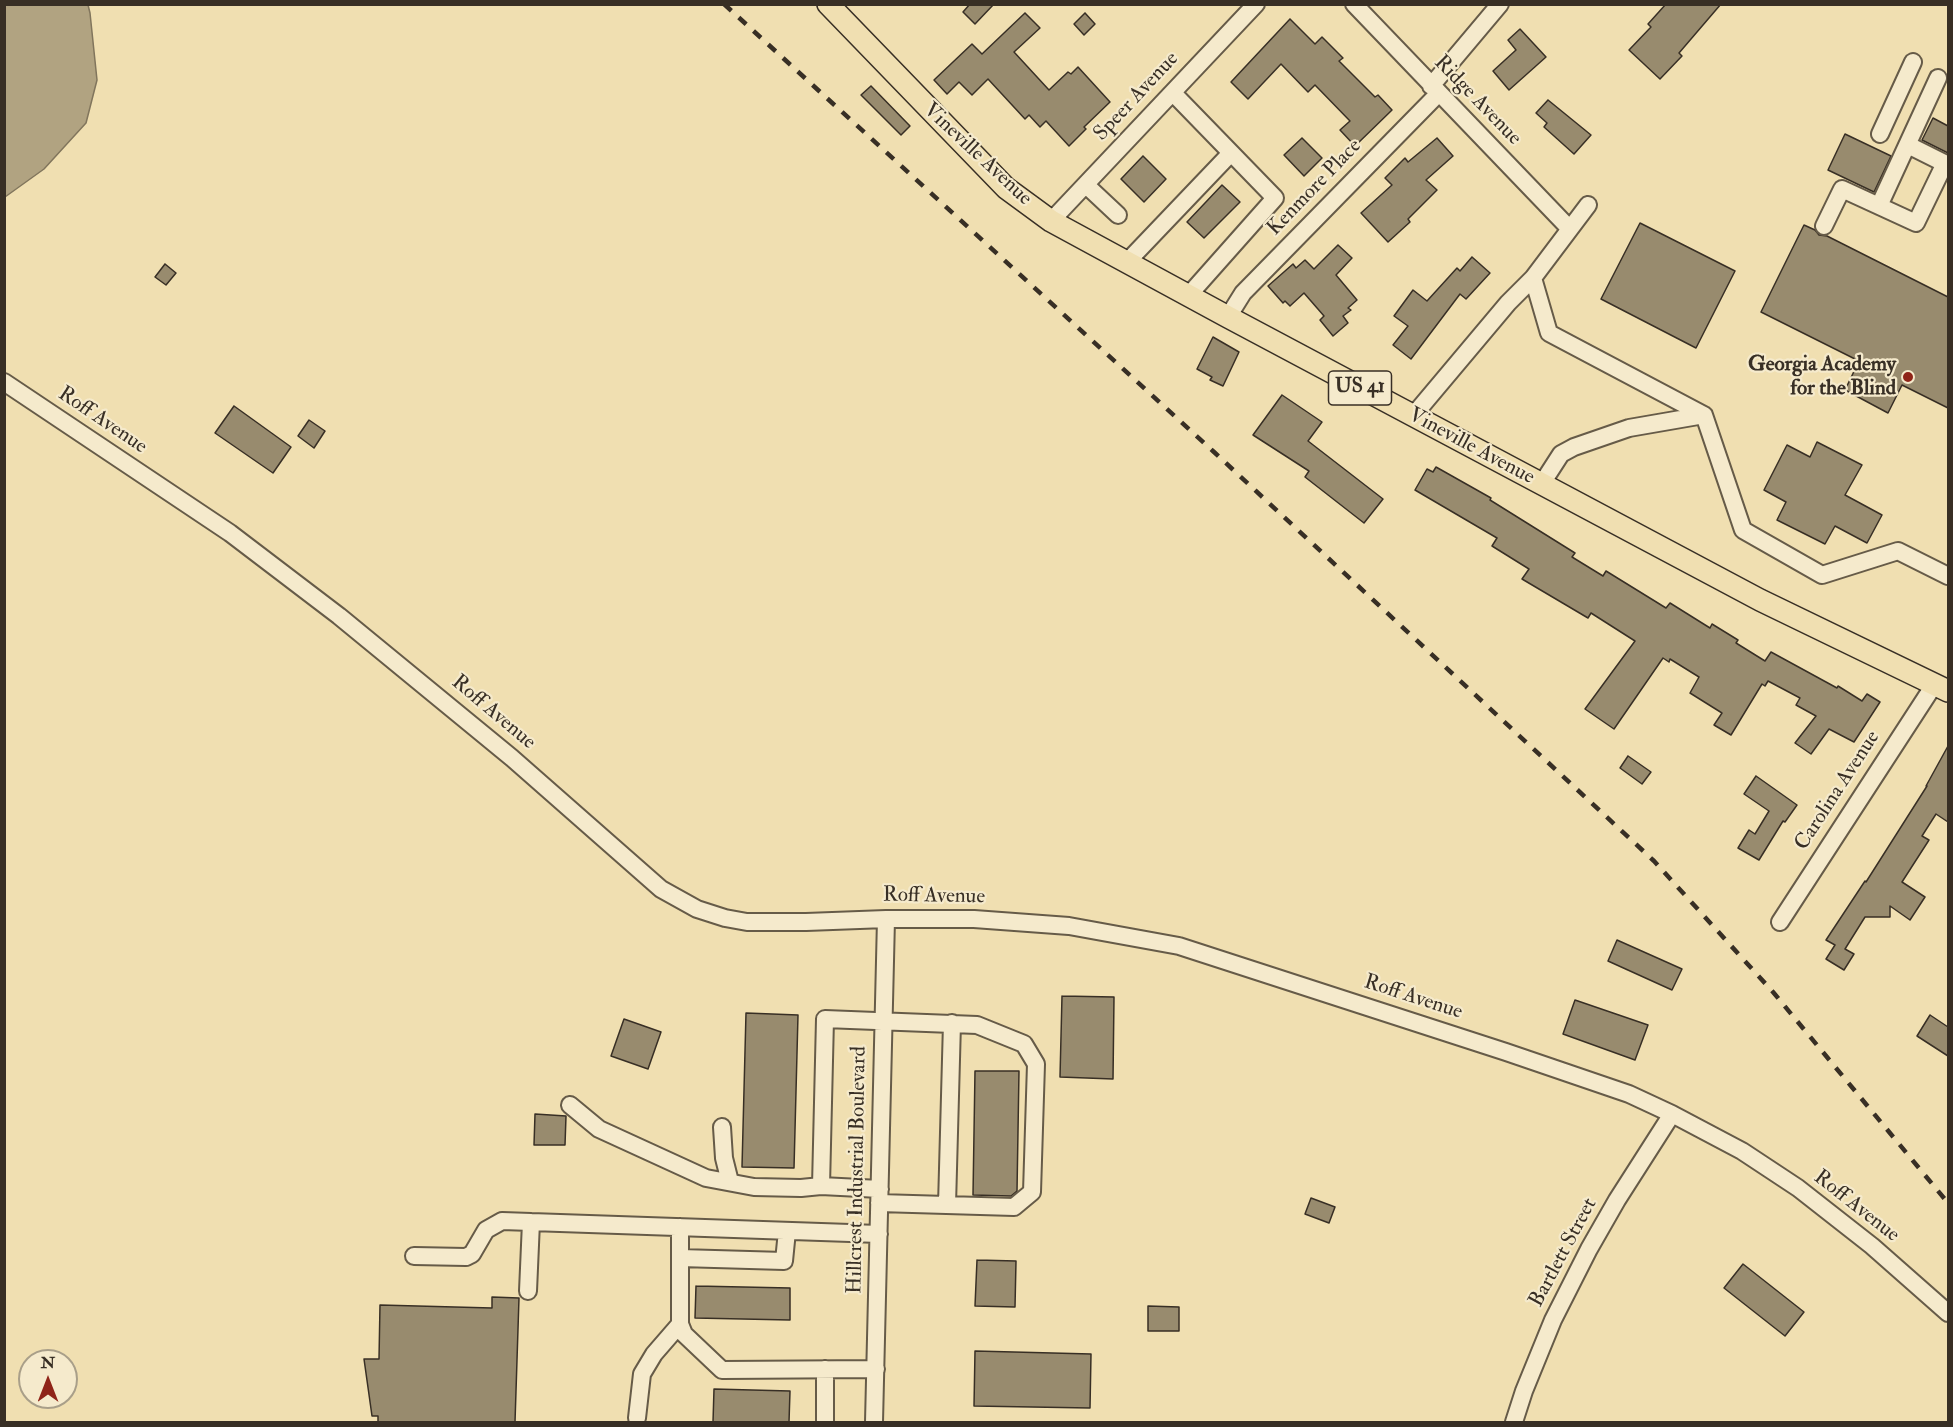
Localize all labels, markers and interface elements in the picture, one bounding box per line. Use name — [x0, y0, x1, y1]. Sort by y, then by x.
street label: Speer Avenue — [1089, 47, 1185, 147]
street label: Ridge Avenue — [1428, 51, 1526, 151]
street label: Vineville Avenue — [917, 98, 1037, 212]
street label: Kenmore Place — [1263, 134, 1367, 242]
place label: Georgia Academy for the Blind — [1748, 352, 1896, 402]
marker: Georgia Academy for the Blind — [1901, 370, 1915, 384]
road number: US 41 — [1328, 371, 1392, 405]
street label: Roff Avenue — [53, 382, 151, 460]
street label: Vineville Avenue — [1404, 403, 1538, 491]
street label: Roff Avenue — [446, 671, 540, 755]
street label: Carolina Avenue — [1790, 727, 1886, 855]
street label: Roff Avenue — [883, 884, 985, 910]
street label: Roff Avenue — [1361, 970, 1465, 1026]
street label: Hillcrest Industrial Boulevard — [843, 1046, 873, 1294]
street label: Roff Avenue — [1808, 1166, 1904, 1248]
street label: Bartlett Street — [1525, 1194, 1603, 1312]
north arrow — [18, 1349, 78, 1409]
text: N — [41, 1353, 55, 1373]

